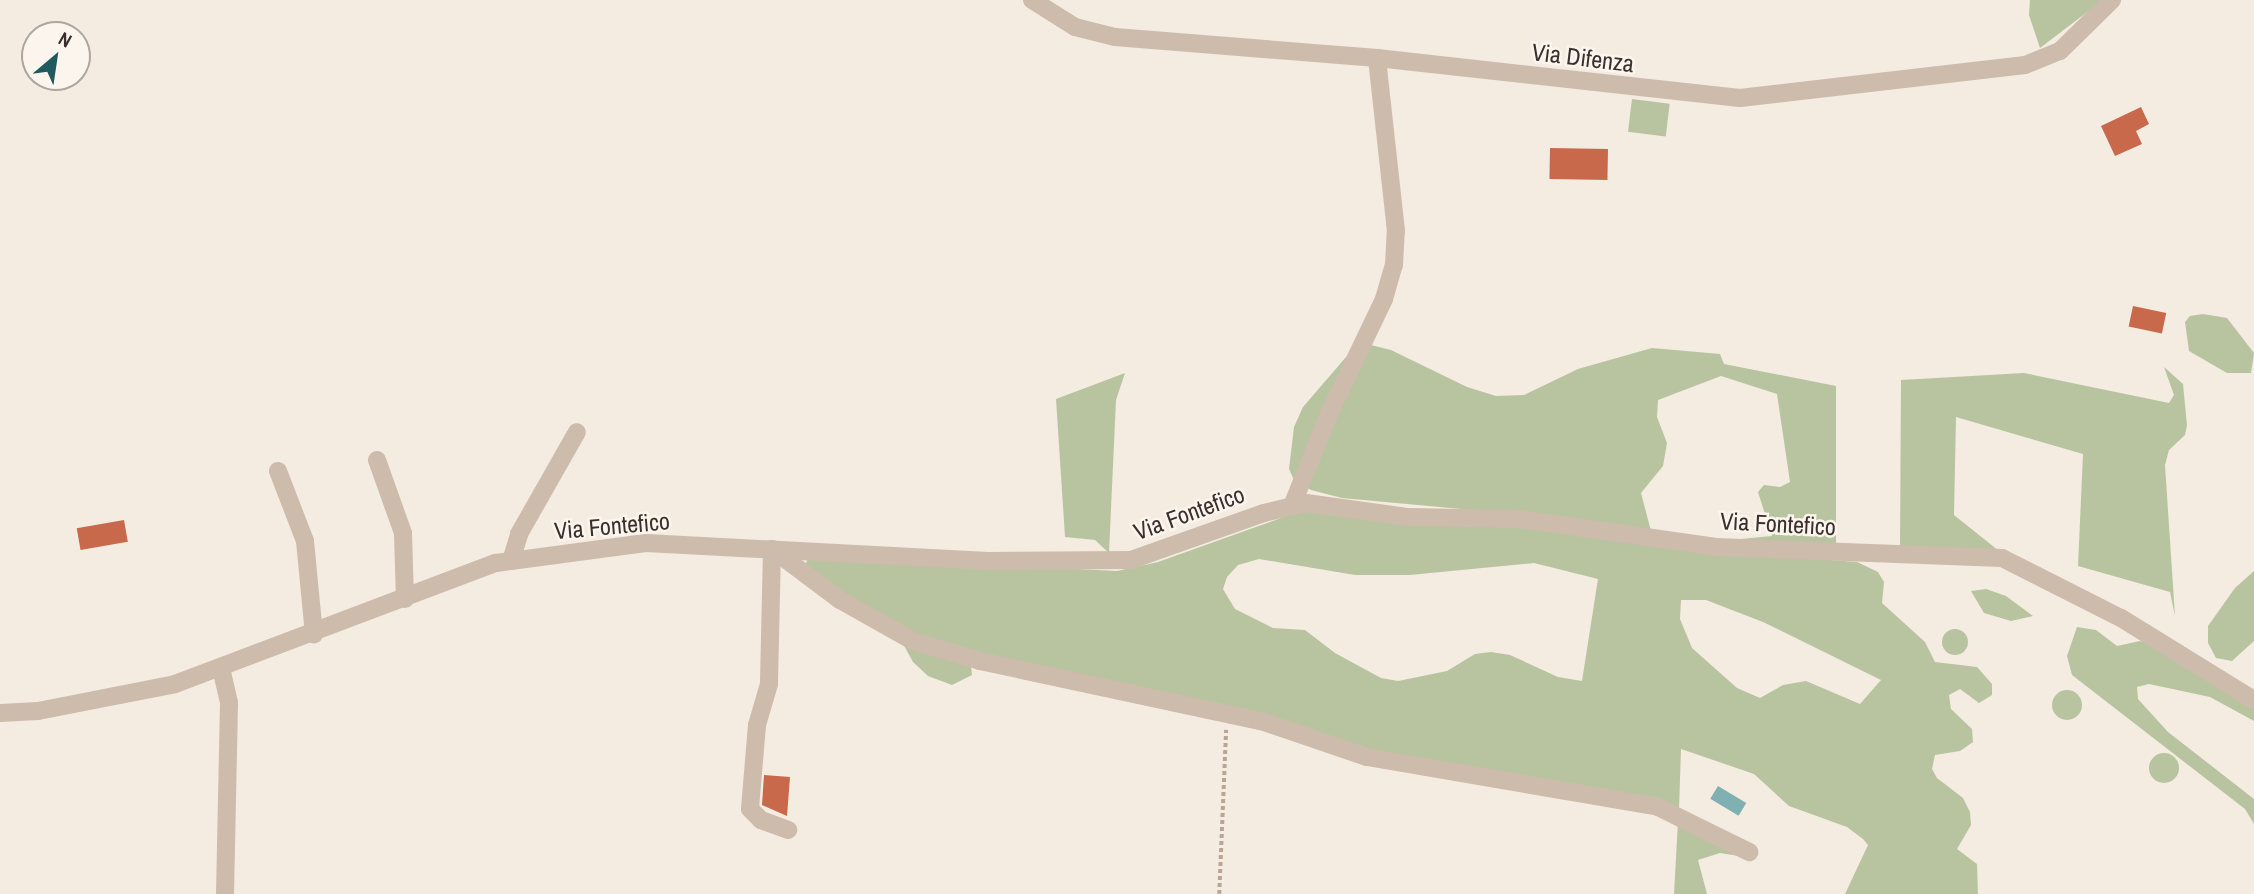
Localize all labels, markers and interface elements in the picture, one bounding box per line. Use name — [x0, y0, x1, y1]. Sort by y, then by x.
north arrow — [21, 21, 91, 91]
text: N — [54, 25, 76, 53]
street label: Via Difenza — [1530, 37, 1636, 79]
street label: Via Fontefico — [1130, 480, 1248, 546]
street label: Via Fontefico — [553, 507, 671, 545]
street label: Via Fontefico — [1719, 507, 1837, 541]

